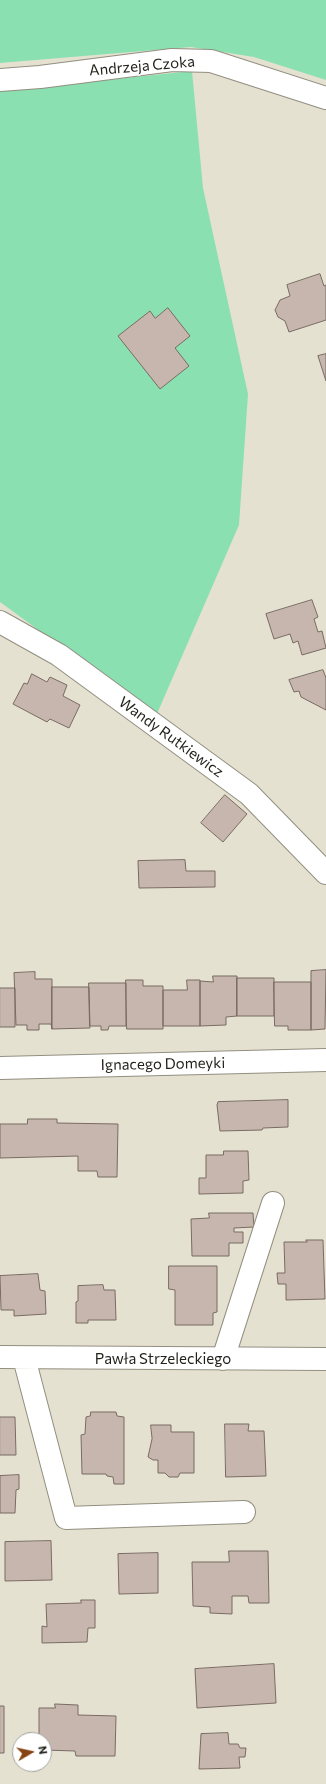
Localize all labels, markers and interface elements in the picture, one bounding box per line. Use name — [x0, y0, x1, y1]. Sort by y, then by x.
street label: Andrzeja Czoka — [88, 52, 196, 80]
street label: Wandy Rutkiewicz — [115, 693, 227, 781]
street label: Ignacego Domeyki — [101, 1054, 225, 1074]
street label: Pawła Strzeleckiego — [95, 1350, 231, 1368]
north arrow — [12, 1732, 52, 1772]
text: N — [36, 1745, 50, 1755]

